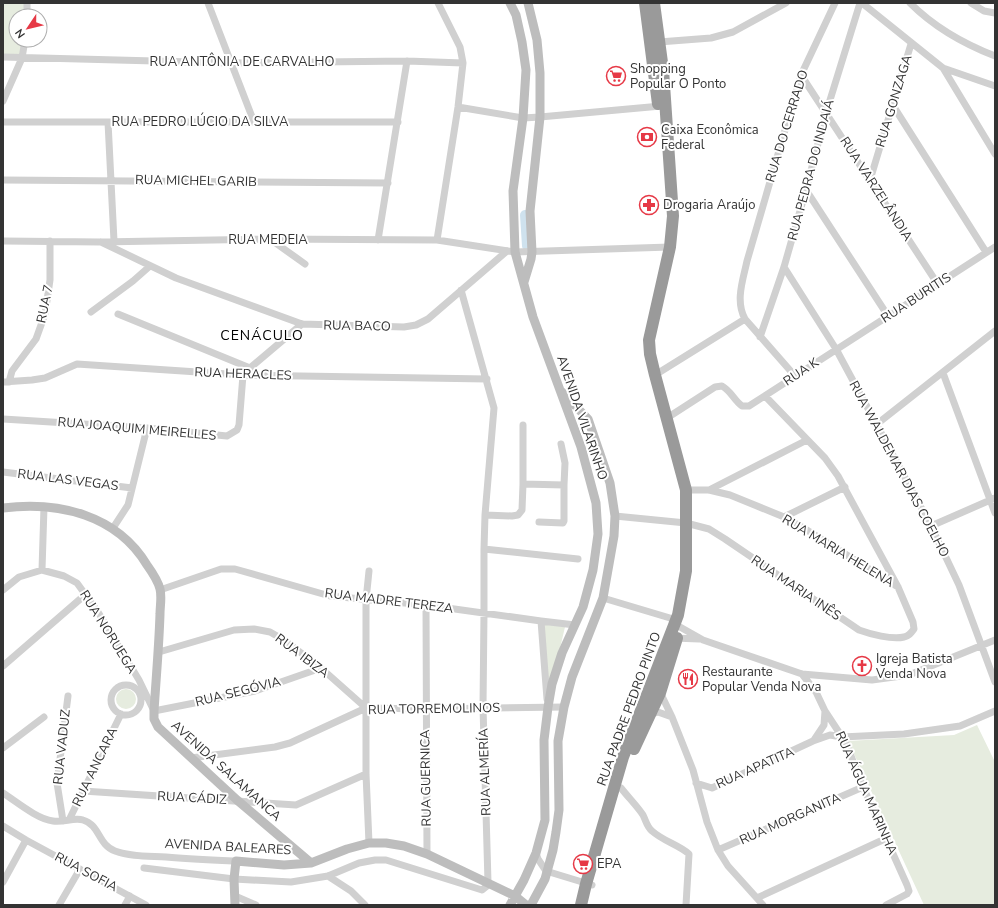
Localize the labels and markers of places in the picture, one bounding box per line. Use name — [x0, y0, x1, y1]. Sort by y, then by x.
place label: Shopping Popular O Ponto — [630, 60, 726, 93]
supermarket icon: Shopping Popular O Ponto — [605, 65, 627, 87]
place label: Caixa Econômica Federal — [661, 121, 759, 154]
bank icon: Caixa Econômica Federal — [636, 126, 658, 148]
pharmacy icon: Drogaria Araújo — [638, 194, 660, 216]
place label: Drogaria Araújo — [663, 196, 755, 214]
place label: Igreja Batista Venda Nova — [875, 650, 953, 683]
church icon: Igreja Batista Venda Nova — [851, 655, 873, 677]
place label: Restaurante Popular Venda Nova — [702, 663, 821, 696]
restaurant icon: Restaurante Popular Venda Nova — [677, 668, 699, 690]
supermarket icon: EPA — [572, 853, 594, 875]
place label: EPA — [597, 855, 622, 873]

